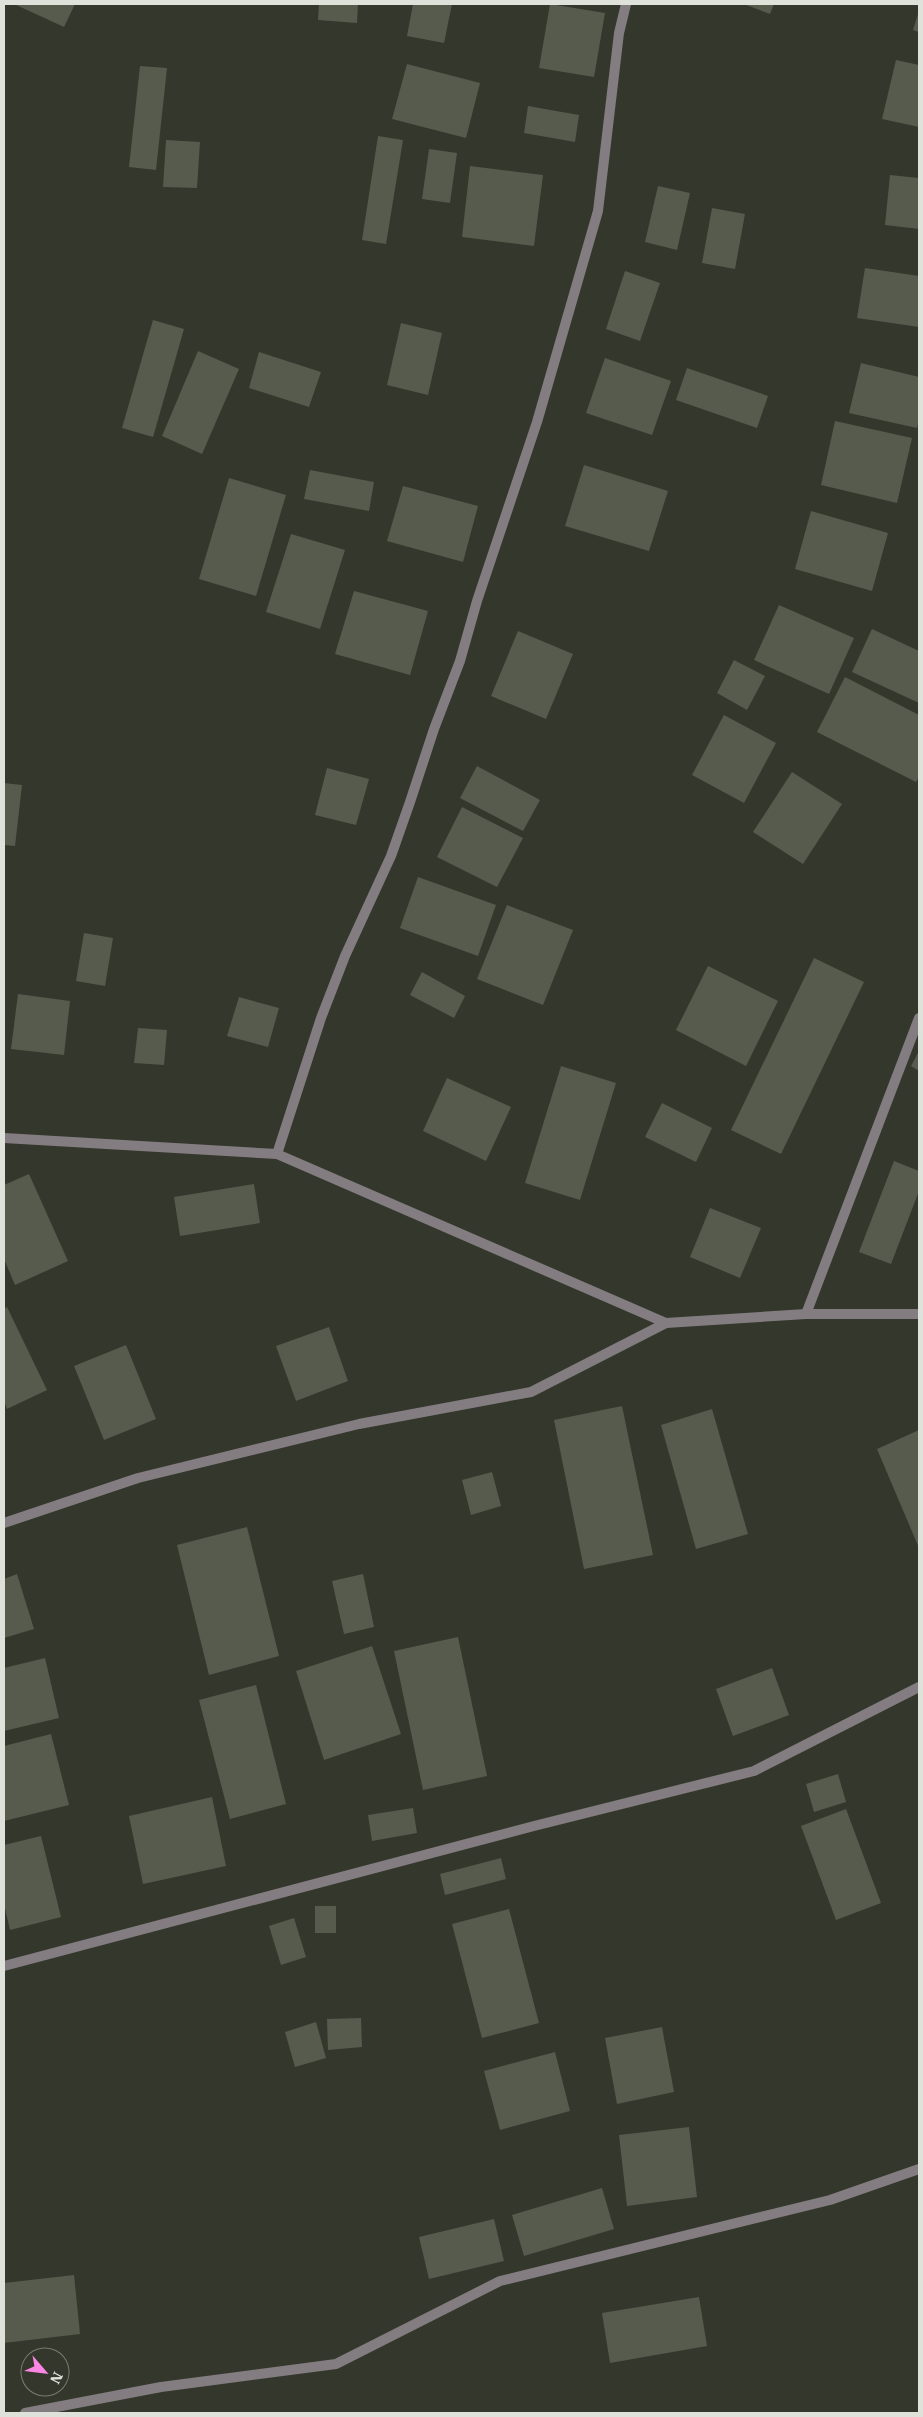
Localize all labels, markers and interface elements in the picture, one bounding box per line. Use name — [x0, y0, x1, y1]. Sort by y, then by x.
north arrow — [20, 2347, 70, 2397]
text: N — [46, 2369, 67, 2387]

